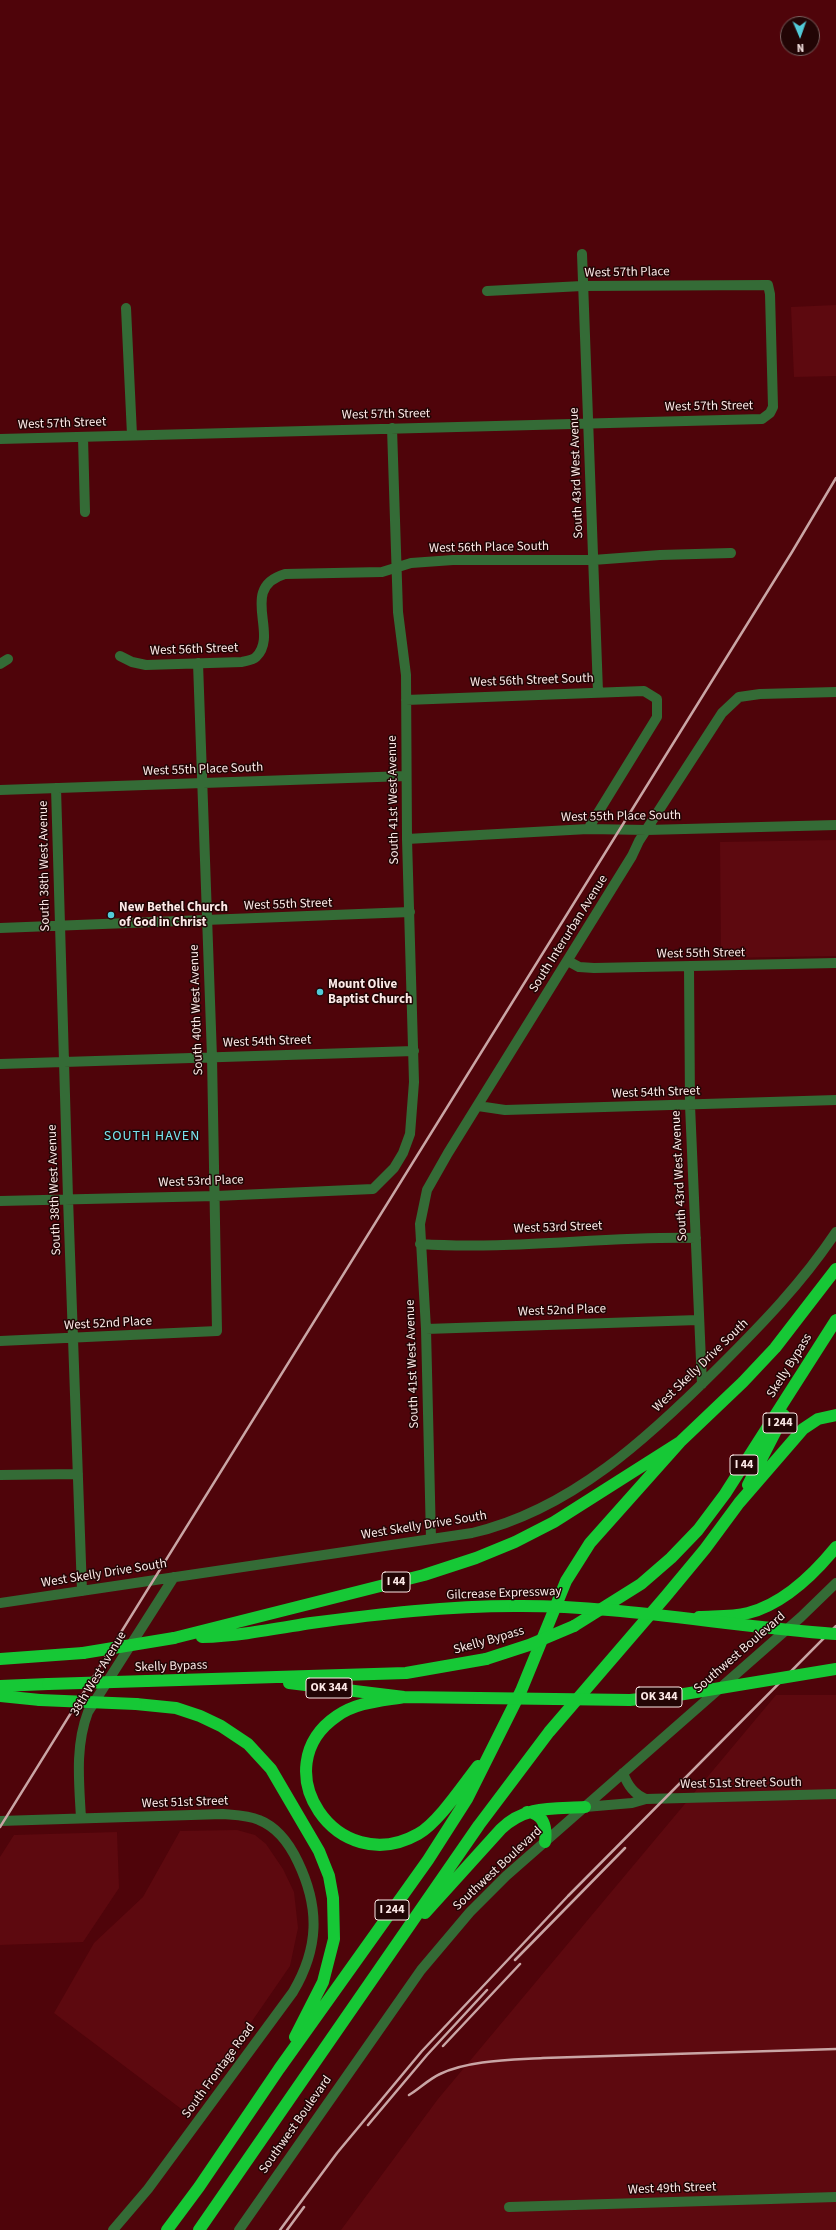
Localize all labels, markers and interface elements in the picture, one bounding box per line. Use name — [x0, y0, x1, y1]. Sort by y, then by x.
north arrow — [780, 16, 820, 56]
text: N — [796, 40, 804, 55]
street label: West 57th Place — [584, 264, 670, 282]
street label: West 57th Street — [665, 398, 753, 416]
street label: West 57th Street — [342, 406, 430, 424]
street label: South 43rd West Avenue — [567, 407, 587, 539]
street label: West 57th Street — [18, 415, 106, 433]
street label: West 56th Place South — [429, 539, 549, 557]
street label: West 56th Street — [150, 641, 238, 659]
street label: West 56th Street South — [470, 671, 594, 691]
street label: South 41st West Avenue — [385, 735, 403, 865]
street label: West 55th Place South — [143, 760, 263, 780]
street label: South 38th West Avenue — [36, 800, 54, 932]
street label: West 55th Place South — [561, 808, 681, 826]
street label: South Interurban Avenue — [526, 872, 612, 996]
street label: West 55th Street — [244, 896, 332, 914]
place label: New Bethel Church of God in Christ — [119, 900, 228, 931]
marker: New Bethel Church of God in Christ — [106, 910, 116, 920]
street label: South 40th West Avenue — [187, 944, 207, 1076]
street label: West 55th Street — [657, 945, 745, 963]
place label: Mount Olive Baptist Church — [328, 977, 412, 1008]
marker: Mount Olive Baptist Church — [315, 987, 325, 997]
street label: West 54th Street — [223, 1033, 311, 1051]
street label: West 54th Street — [612, 1084, 700, 1102]
street label: South 43rd West Avenue — [669, 1110, 691, 1242]
street label: South 38th West Avenue — [45, 1124, 65, 1256]
district label: SOUTH HAVEN — [104, 1129, 200, 1145]
street label: West 53rd Place — [158, 1173, 244, 1191]
street label: West 53rd Street — [513, 1219, 603, 1237]
street label: South 41st West Avenue — [403, 1299, 423, 1429]
street label: West 52nd Place — [518, 1302, 606, 1320]
street label: West 52nd Place — [64, 1314, 152, 1334]
street label: West Skelly Drive South — [650, 1316, 752, 1416]
street label: Skelly Bypass — [764, 1331, 816, 1401]
road number: I 244 — [763, 1413, 797, 1433]
road number: I 44 — [730, 1455, 758, 1475]
street label: West Skelly Drive South — [360, 1508, 488, 1544]
street label: West Skelly Drive South — [40, 1556, 168, 1592]
road number: I 44 — [382, 1572, 410, 1592]
street label: Gilcrease Expressway — [446, 1584, 562, 1604]
street label: Southwest Boulevard — [691, 1609, 789, 1697]
street label: Skelly Bypass — [452, 1623, 526, 1659]
street label: 38th West Avenue — [68, 1629, 130, 1719]
street label: Skelly Bypass — [134, 1658, 208, 1676]
road number: OK 344 — [306, 1678, 352, 1698]
road number: OK 344 — [636, 1687, 682, 1707]
street label: West 51st Street South — [680, 1775, 802, 1793]
street label: West 51st Street — [141, 1794, 229, 1812]
street label: Southwest Boulevard — [450, 1824, 546, 1914]
road number: I 244 — [375, 1900, 409, 1920]
street label: South Frontage Road — [179, 2020, 259, 2122]
street label: Southwest Boulevard — [256, 2073, 336, 2177]
street label: West 49th Street — [628, 2180, 716, 2198]

